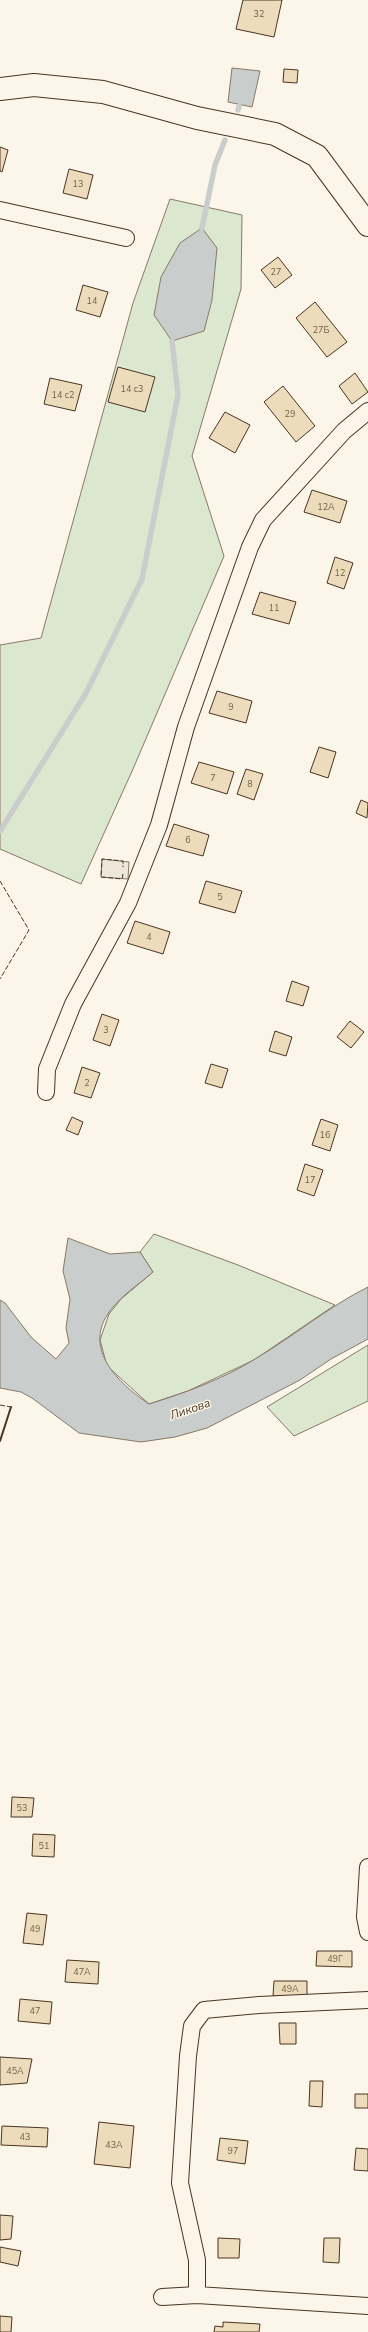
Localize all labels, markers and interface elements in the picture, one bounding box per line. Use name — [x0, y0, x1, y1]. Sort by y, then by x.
house number: 32 — [254, 8, 264, 20]
house number: 13 — [73, 178, 83, 190]
house number: 27 — [271, 266, 281, 278]
house number: 14 — [87, 295, 98, 307]
house number: 27Б — [313, 324, 329, 336]
house number: 14 с3 — [121, 383, 143, 395]
house number: 14 с2 — [52, 389, 74, 401]
house number: 29 — [285, 408, 295, 420]
house number: 12А — [317, 501, 335, 513]
house number: 12 — [335, 567, 345, 579]
house number: 11 — [269, 602, 279, 614]
house number: 9 — [228, 701, 234, 713]
house number: 7 — [210, 772, 216, 784]
house number: 8 — [247, 778, 253, 790]
house number: 6 — [185, 834, 191, 846]
house number: 5 — [217, 891, 223, 903]
house number: 4 — [146, 931, 152, 943]
house number: 3 — [103, 1024, 109, 1036]
house number: 2 — [84, 1077, 90, 1089]
house number: 16 — [320, 1129, 330, 1141]
house number: 17 — [305, 1174, 315, 1186]
water label: Ликова — [167, 1395, 212, 1424]
house number: 53 — [17, 1802, 27, 1814]
house number: 51 — [39, 1840, 49, 1852]
house number: 49 — [30, 1923, 40, 1935]
house number: 49Г — [327, 1953, 343, 1965]
house number: 47А — [73, 1966, 91, 1978]
house number: 49А — [281, 1983, 299, 1995]
house number: 47 — [30, 2005, 40, 2017]
house number: 45А — [6, 2065, 24, 2077]
house number: 43 — [20, 2131, 30, 2143]
house number: 43А — [105, 2139, 123, 2151]
house number: 97 — [228, 2145, 238, 2157]

